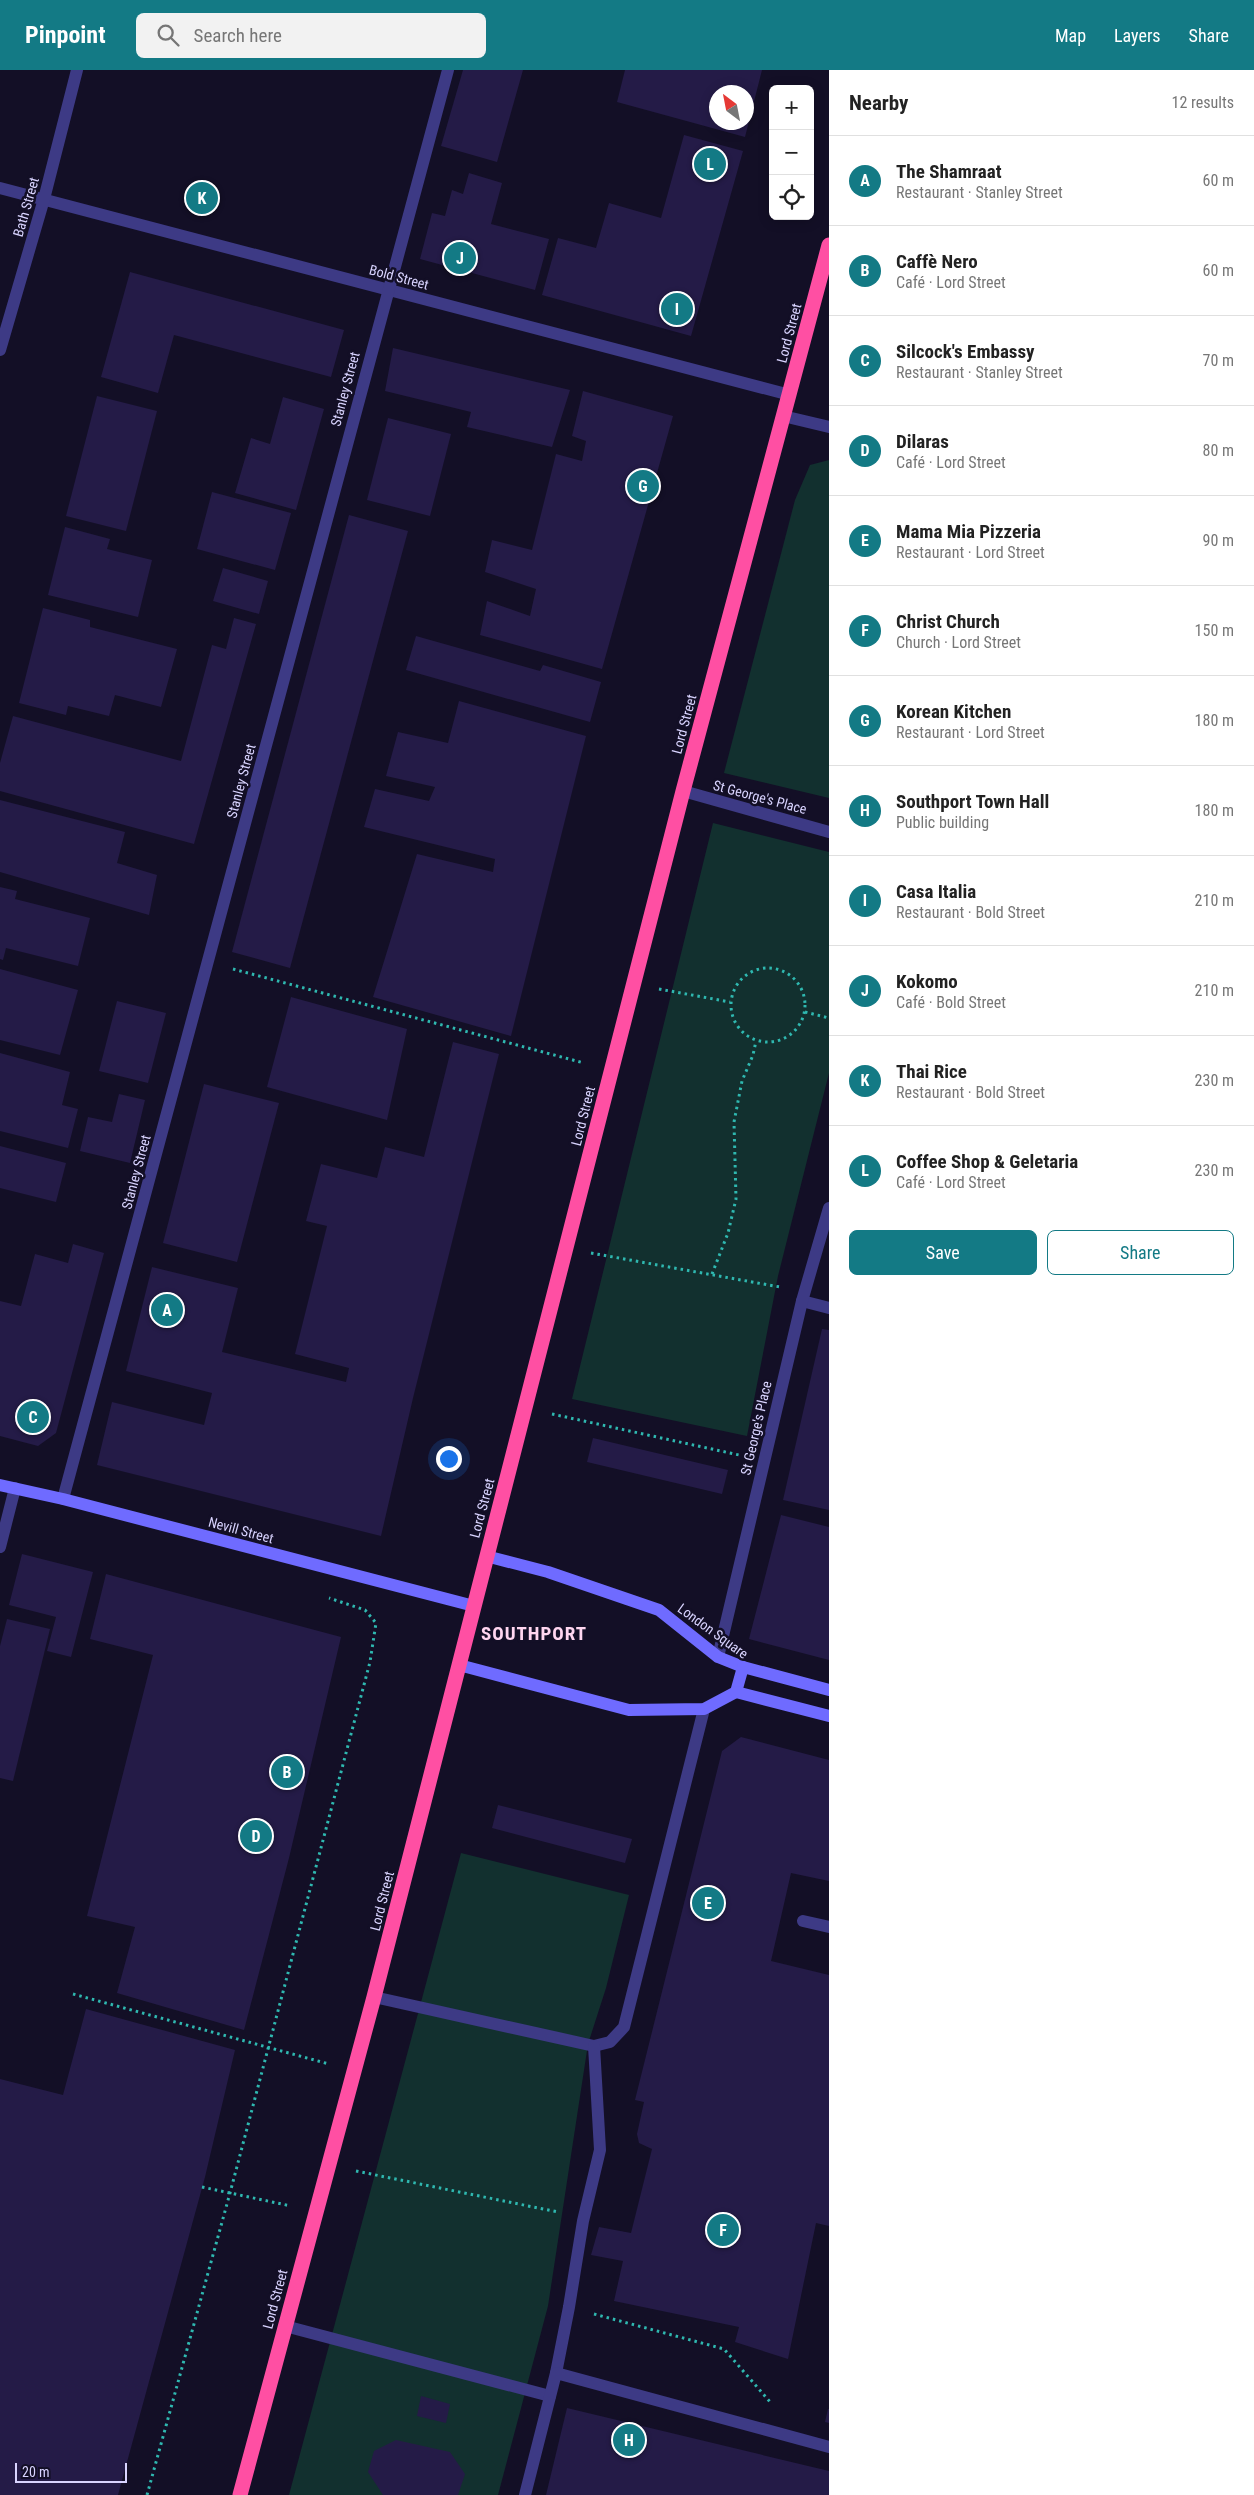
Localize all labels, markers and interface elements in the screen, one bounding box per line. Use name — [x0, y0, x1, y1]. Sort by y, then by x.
search box — [136, 13, 486, 58]
text: Pinpoint — [25, 21, 106, 49]
icon: search — [154, 21, 182, 49]
text: Search here — [194, 24, 282, 47]
text: Map — [1055, 25, 1086, 46]
text: Layers — [1114, 25, 1161, 46]
text: Share — [1189, 25, 1229, 46]
north arrow — [709, 85, 754, 130]
map controls — [769, 85, 814, 220]
button: + — [769, 85, 814, 130]
text: Nearby — [849, 91, 908, 115]
text: 12 results — [1172, 93, 1234, 112]
button: − — [769, 130, 814, 175]
pin: L — [694, 145, 726, 183]
text: The Shamraat — [896, 160, 1002, 183]
text: A — [860, 171, 870, 190]
text: 60 m — [1202, 171, 1234, 190]
street label: Bath Street — [10, 175, 42, 239]
button: locate — [769, 175, 814, 220]
pin: K — [186, 179, 218, 217]
text: Restaurant · Stanley Street — [896, 183, 1063, 202]
pin: J — [444, 239, 476, 277]
text: Caffè Nero — [896, 250, 978, 273]
street label: Bold Street — [368, 261, 430, 293]
text: B — [861, 261, 869, 280]
text: 60 m — [1202, 261, 1234, 280]
text: Café · Lord Street — [896, 273, 1006, 292]
pin: I — [661, 290, 693, 328]
street label: Lord Street — [773, 302, 805, 364]
text: Silcock's Embassy — [896, 340, 1035, 363]
street label: Stanley Street — [327, 350, 363, 428]
text: C — [860, 351, 870, 370]
text: 70 m — [1202, 351, 1234, 370]
text: Restaurant · Stanley Street — [896, 363, 1063, 382]
text: Dilaras — [896, 430, 949, 453]
text: D — [860, 441, 870, 460]
text: 80 m — [1202, 441, 1234, 460]
text: Café · Lord Street — [896, 453, 1006, 472]
pin: G — [627, 467, 659, 505]
text: Mama Mia Pizzeria — [896, 520, 1041, 543]
text: E — [861, 531, 869, 550]
text: 90 m — [1202, 531, 1234, 550]
text: Restaurant · Lord Street — [896, 543, 1045, 562]
text: Christ Church — [896, 610, 1000, 633]
text: F — [861, 621, 869, 640]
text: 150 m — [1195, 621, 1234, 640]
text: Church · Lord Street — [896, 633, 1021, 652]
street label: Lord Street — [668, 693, 700, 755]
text: Korean Kitchen — [896, 700, 1011, 723]
text: G — [860, 711, 870, 730]
text: 180 m — [1195, 711, 1234, 730]
text: Restaurant · Lord Street — [896, 723, 1045, 742]
street label: Stanley Street — [223, 742, 259, 820]
street label: St George's Place — [711, 777, 809, 817]
text: Southport Town Hall — [896, 790, 1049, 813]
text: H — [860, 801, 870, 820]
text: 180 m — [1195, 801, 1234, 820]
text: Public building — [896, 813, 989, 832]
text: Casa Italia — [896, 880, 976, 903]
text: I — [863, 891, 867, 910]
text: 210 m — [1195, 891, 1234, 910]
text: Restaurant · Bold Street — [896, 903, 1045, 922]
text: Kokomo — [896, 970, 958, 993]
text: J — [861, 981, 869, 1000]
text: 210 m — [1195, 981, 1234, 1000]
text: Café · Bold Street — [896, 993, 1006, 1012]
text: Thai Rice — [896, 1060, 967, 1083]
text: K — [861, 1071, 869, 1090]
text: 230 m — [1195, 1071, 1234, 1090]
text: Restaurant · Bold Street — [896, 1083, 1045, 1102]
street label: Lord Street — [568, 1085, 598, 1147]
street label: Stanley Street — [118, 1133, 154, 1211]
text: Coffee Shop & Geletaria — [896, 1150, 1078, 1173]
text: L — [861, 1161, 869, 1180]
text: 230 m — [1195, 1161, 1234, 1180]
text: Café · Lord Street — [896, 1173, 1006, 1192]
button: Save — [849, 1230, 1037, 1275]
button: Share — [1047, 1230, 1234, 1275]
pin: A — [151, 1291, 183, 1329]
street label: St George's Place — [737, 1379, 775, 1477]
pin: C — [17, 1398, 49, 1436]
your location — [436, 1446, 462, 1472]
street label: Lord Street — [466, 1477, 498, 1539]
street label: Nevill Street — [207, 1514, 275, 1546]
street label: London Square — [675, 1600, 752, 1662]
district label: SOUTHPORT — [481, 1622, 587, 1645]
pin: B — [271, 1753, 303, 1791]
pin: D — [240, 1817, 272, 1855]
street label: Lord Street — [367, 1870, 397, 1932]
pin: E — [692, 1884, 724, 1922]
pin: F — [707, 2211, 739, 2249]
street label: Lord Street — [259, 2268, 291, 2330]
pin: H — [613, 2421, 645, 2459]
scale bar — [15, 2460, 128, 2483]
text: 20 m — [22, 2464, 50, 2480]

